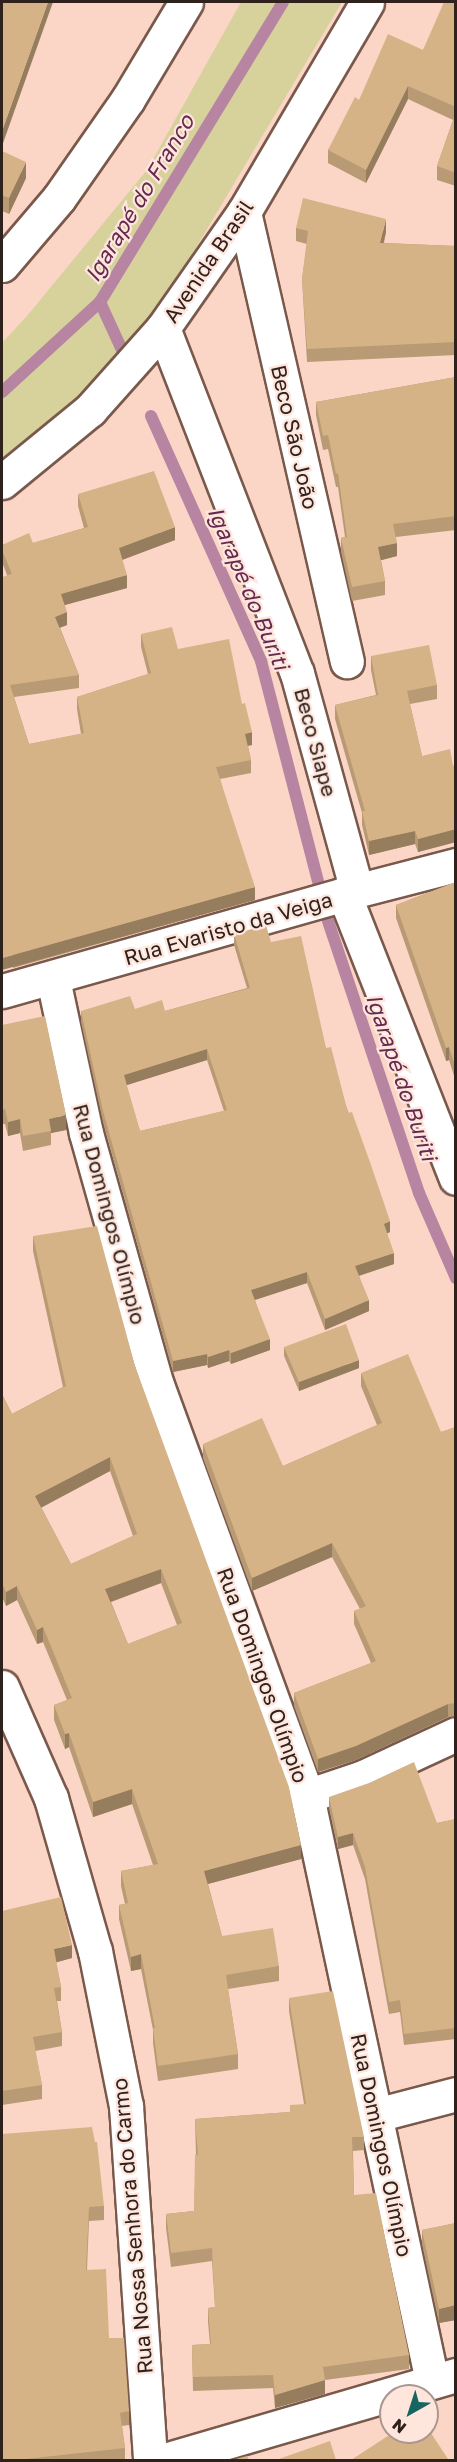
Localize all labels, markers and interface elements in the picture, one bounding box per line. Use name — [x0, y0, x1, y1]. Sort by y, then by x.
water label: Igarapé do Franco — [79, 110, 199, 286]
street label: Avenida Brasil — [158, 195, 258, 327]
street label: Beco São João — [266, 362, 324, 512]
water label: Igarapé do Buriti — [203, 502, 295, 674]
street label: Beco Siape — [289, 685, 343, 799]
street label: Rua Evaristo da Veiga — [121, 886, 335, 970]
water label: Igarapé do Buriti — [361, 990, 443, 1164]
street label: Rua Domingos Olímpio — [68, 1101, 152, 1327]
street label: Rua Domingos Olímpio — [212, 1564, 314, 1786]
street label: Rua Domingos Olímpio — [346, 2031, 418, 2259]
street label: Rua Nossa Senhora do Carmo — [107, 2077, 157, 2375]
north arrow — [379, 2384, 439, 2444]
text: N — [388, 2415, 410, 2438]

